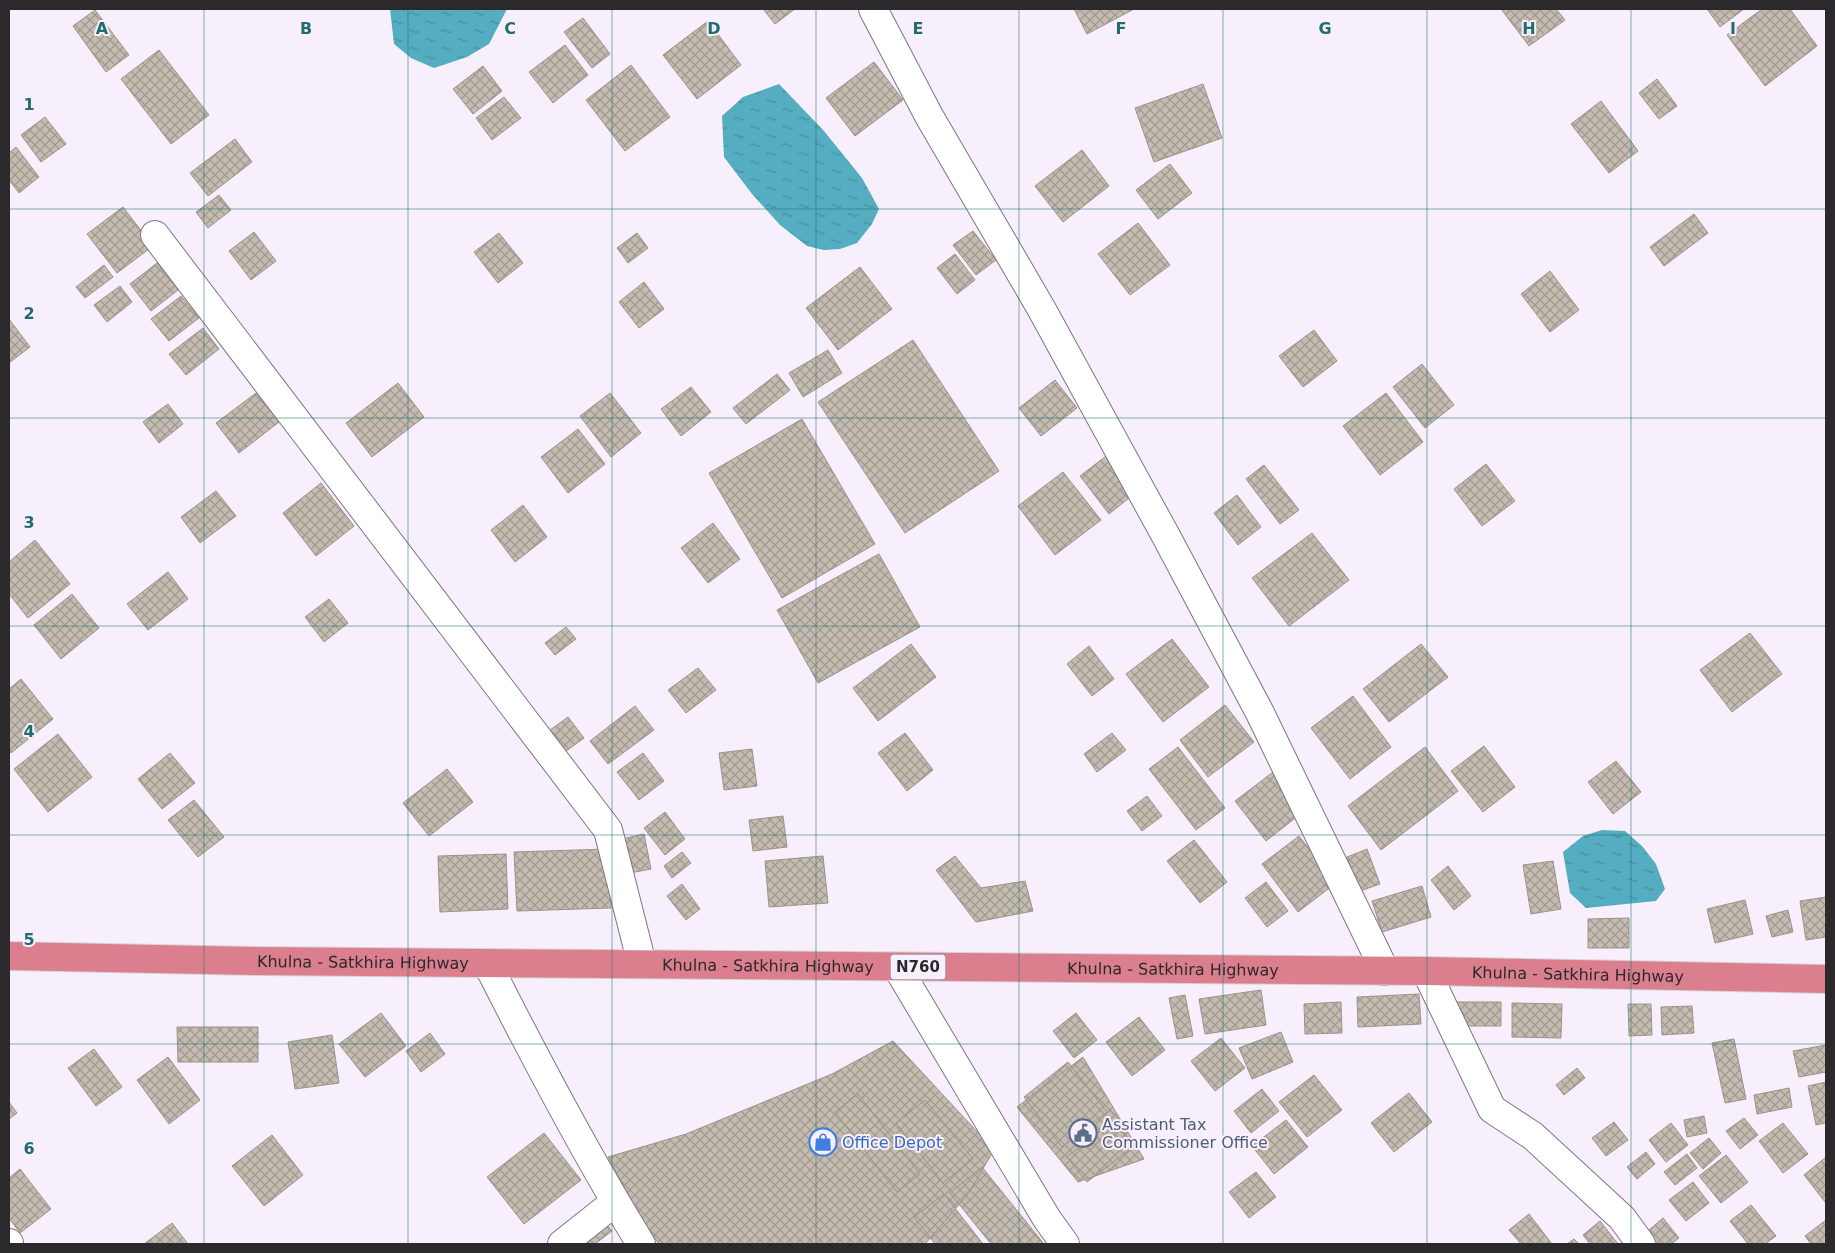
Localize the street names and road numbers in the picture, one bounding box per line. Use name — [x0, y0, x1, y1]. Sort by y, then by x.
street label: Khulna - Satkhira Highway — [257, 952, 469, 972]
road number: N760 — [890, 954, 946, 980]
street label: Khulna - Satkhira Highway — [662, 955, 874, 976]
street label: Khulna - Satkhira Highway — [1067, 958, 1279, 979]
street label: Khulna - Satkhira Highway — [1472, 962, 1684, 986]

